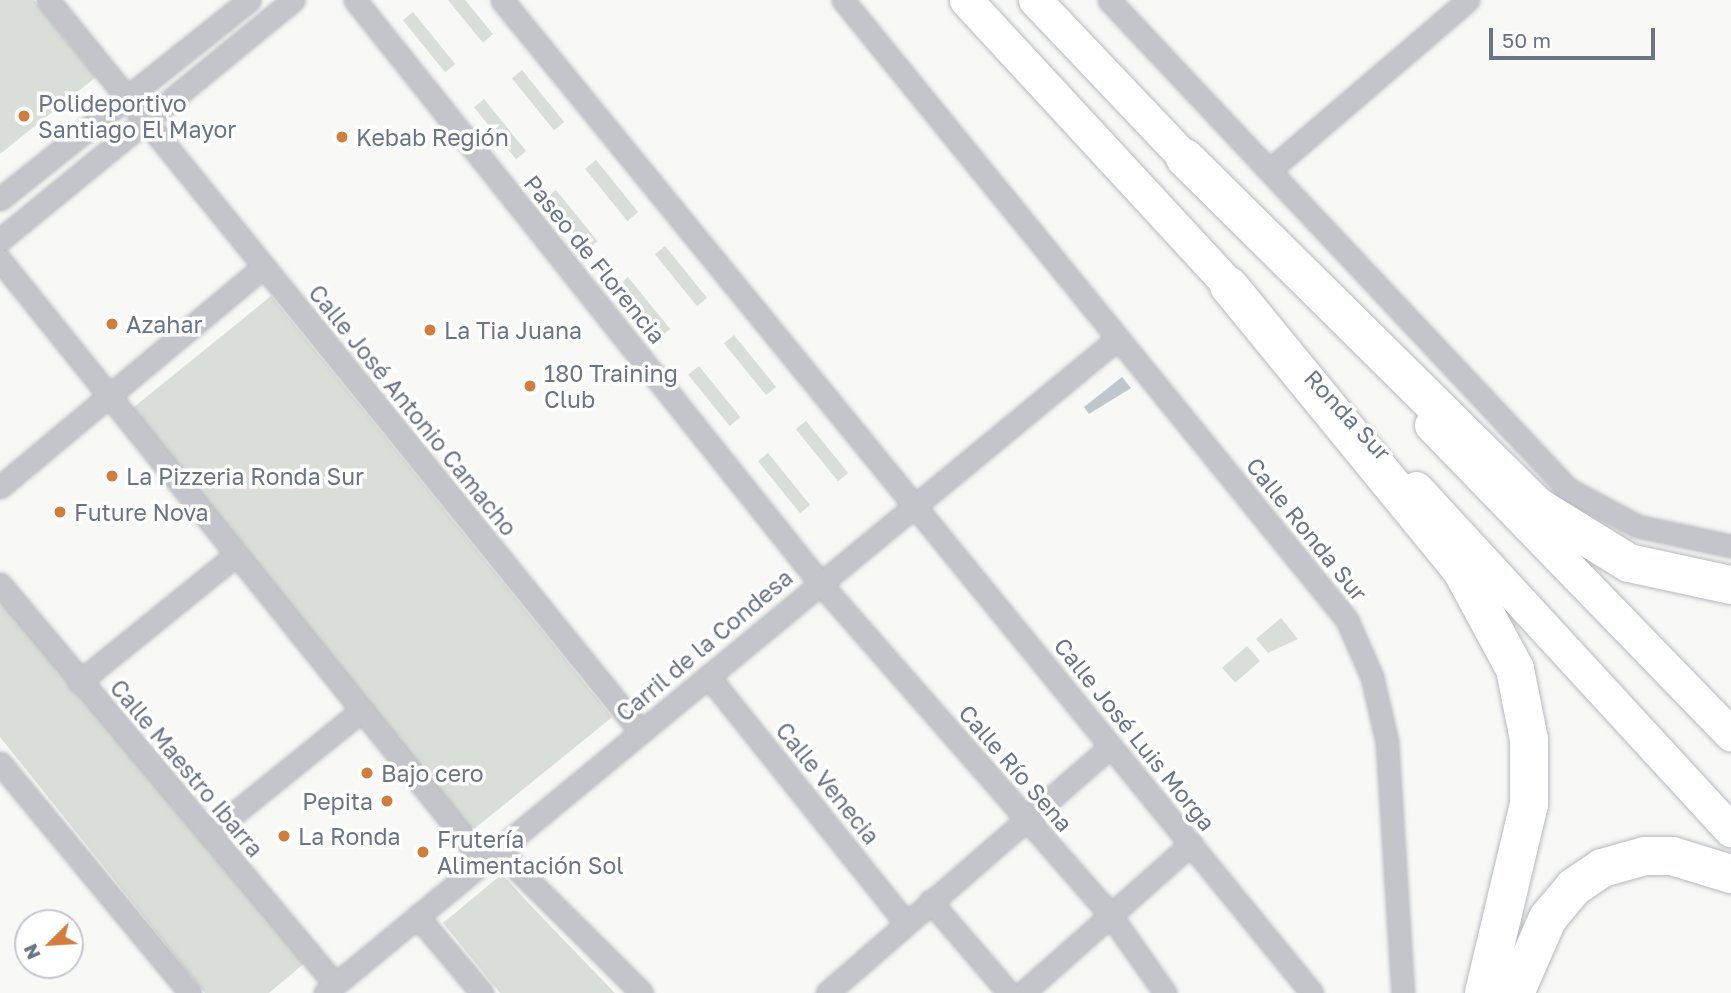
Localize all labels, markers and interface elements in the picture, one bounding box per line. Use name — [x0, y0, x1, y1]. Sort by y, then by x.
scale bar — [1493, 14, 1659, 58]
text: 50 m — [1502, 27, 1551, 53]
place label: Polideportivo Santiago El Mayor — [38, 89, 236, 143]
marker: Polideportivo Santiago El Mayor — [16, 108, 32, 124]
place label: Kebab Región — [356, 123, 509, 151]
marker: Kebab Región — [334, 129, 350, 145]
street label: Paseo de Florencia — [519, 169, 671, 349]
street label: Calle José Antonio Camacho — [303, 279, 523, 541]
place label: Azahar — [126, 310, 202, 338]
marker: Azahar — [104, 316, 120, 332]
place label: La Tia Juana — [444, 316, 582, 344]
marker: La Tia Juana — [422, 322, 438, 338]
place label: 180 Training Club — [544, 359, 678, 413]
street label: Ronda Sur — [1299, 364, 1397, 466]
marker: 180 Training Club — [522, 378, 538, 394]
street label: Calle Ronda Sur — [1241, 452, 1373, 606]
place label: La Pizzeria Ronda Sur — [126, 462, 364, 490]
marker: La Pizzeria Ronda Sur — [104, 468, 120, 484]
place label: Future Nova — [74, 498, 209, 526]
marker: Future Nova — [52, 504, 68, 520]
street label: Carril de la Condesa — [610, 563, 798, 727]
street label: Calle José Luis Morga — [1049, 632, 1221, 836]
street label: Calle Maestro Ibarra — [105, 674, 269, 862]
street label: Calle Río Sena — [954, 699, 1078, 837]
street label: Calle Venecia — [770, 717, 886, 849]
place label: Bajo cero — [381, 759, 484, 787]
marker: Bajo cero — [359, 765, 375, 781]
place label: Pepita — [302, 787, 373, 815]
marker: Pepita — [379, 793, 395, 809]
place label: La Ronda — [298, 822, 401, 850]
place label: Frutería Alimentación Sol — [437, 825, 624, 879]
marker: La Ronda — [276, 828, 292, 844]
marker: Frutería Alimentación Sol — [415, 844, 431, 860]
north arrow — [14, 909, 84, 979]
text: N — [18, 941, 45, 963]

